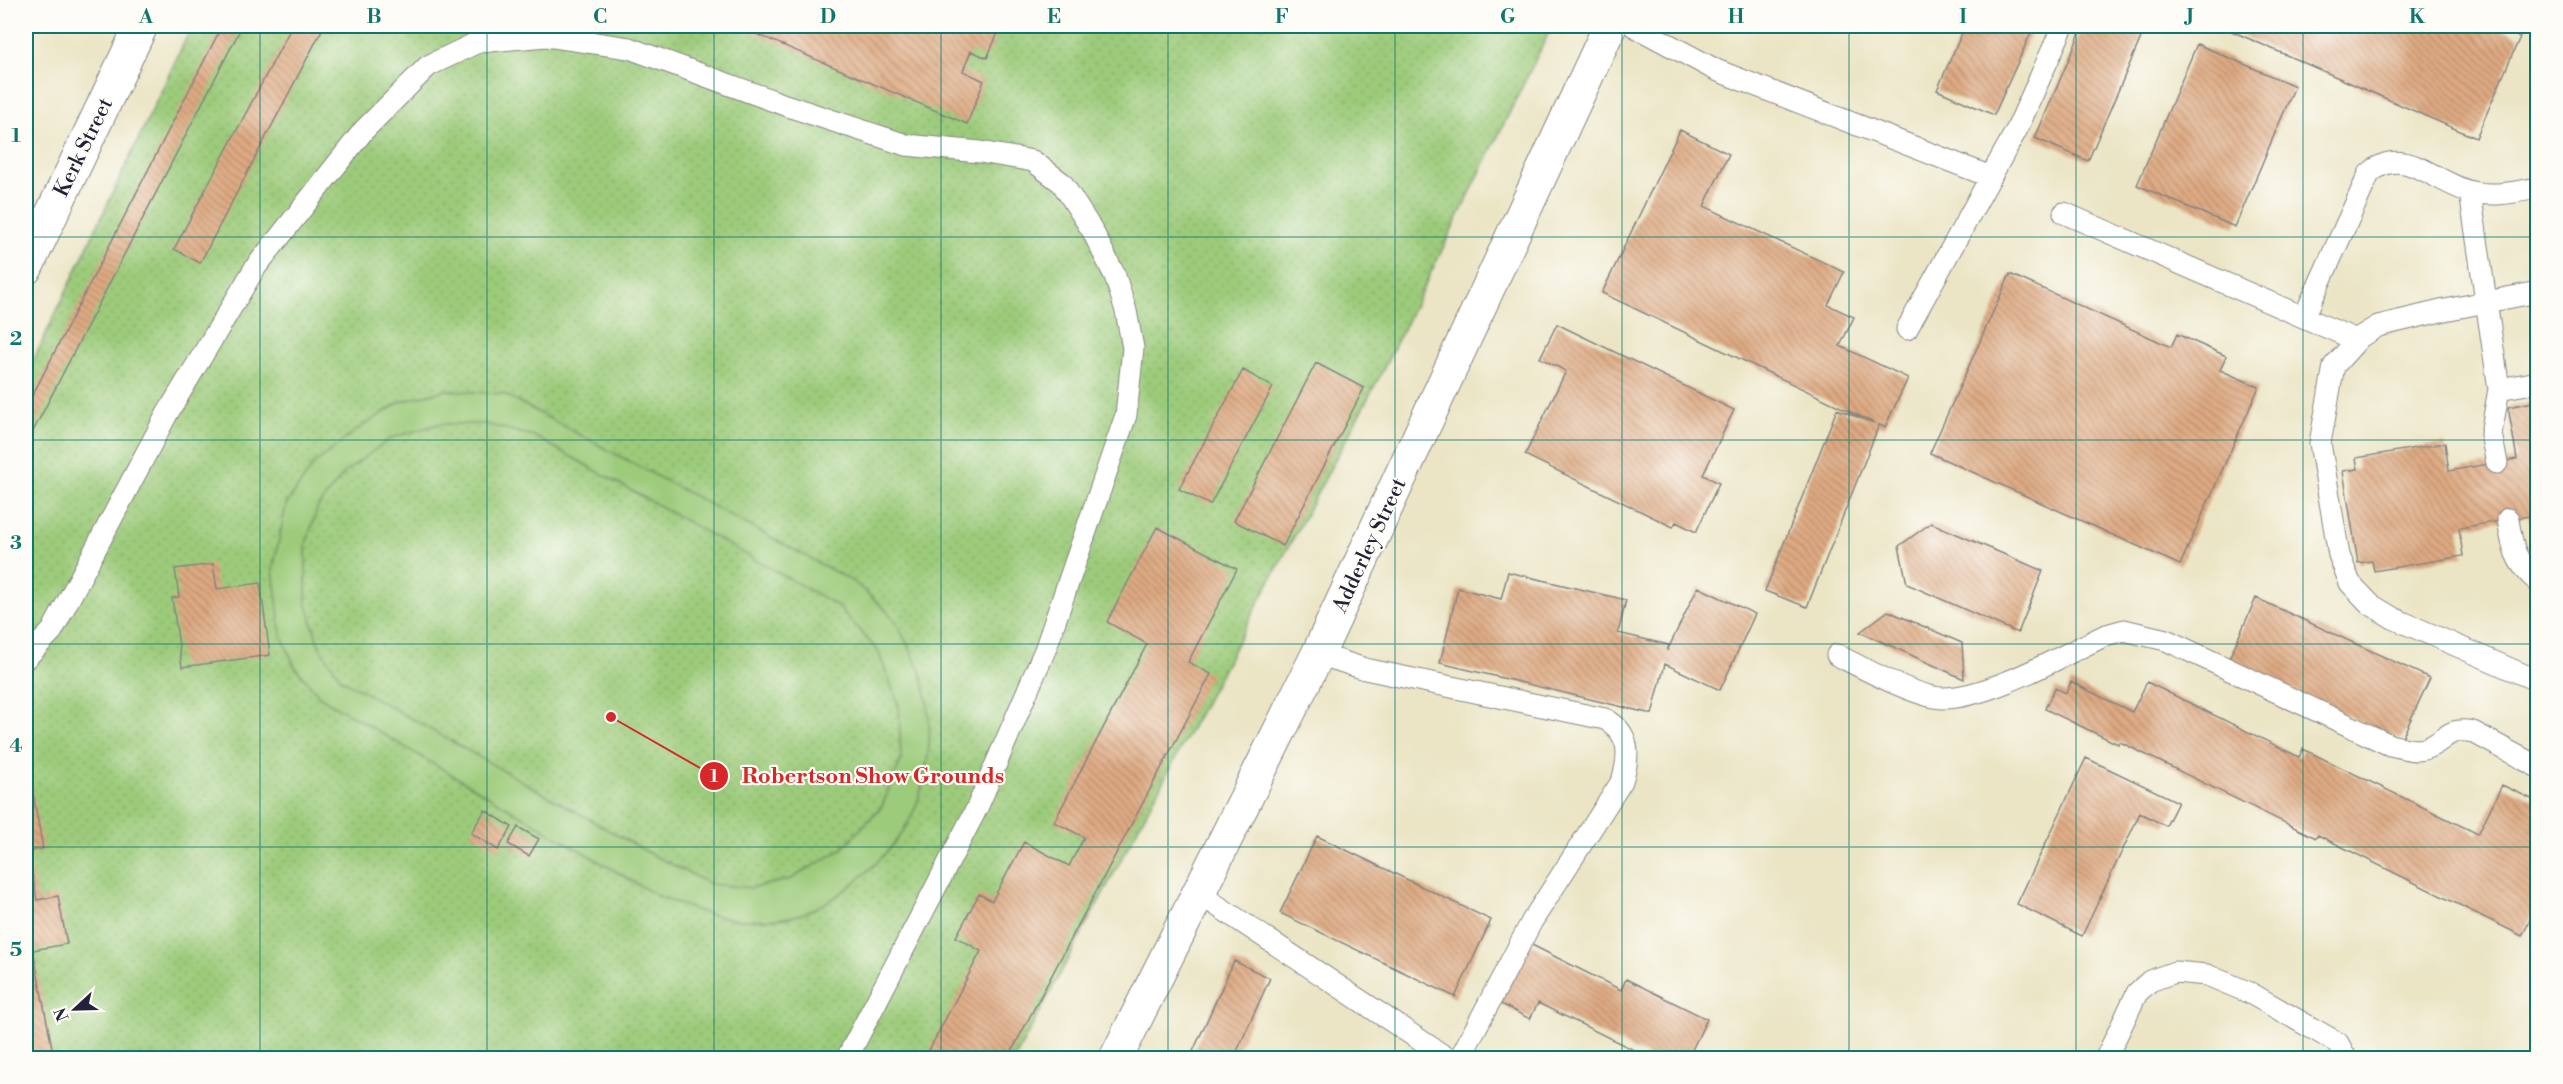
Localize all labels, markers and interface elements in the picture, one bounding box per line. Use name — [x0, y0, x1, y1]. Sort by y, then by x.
text: A — [138, 5, 154, 30]
text: B — [366, 5, 382, 30]
text: C — [593, 5, 607, 30]
text: D — [820, 5, 836, 30]
text: E — [1047, 5, 1061, 30]
text: F — [1275, 5, 1289, 30]
text: G — [1500, 5, 1516, 30]
text: H — [1728, 5, 1745, 30]
text: I — [1959, 5, 1967, 30]
text: J — [2183, 5, 2194, 30]
text: K — [2409, 5, 2426, 30]
street label: Kerk Street — [49, 93, 119, 201]
text: 1 — [11, 124, 21, 149]
text: 2 — [10, 327, 22, 352]
street label: Adderley Street — [1327, 473, 1413, 618]
text: 3 — [10, 531, 22, 556]
text: 4 — [9, 734, 23, 759]
callout: Robertson Show Grounds — [699, 756, 1016, 796]
text: Robertson Show Grounds — [742, 763, 1004, 790]
text: 1 — [710, 765, 719, 788]
text: 5 — [10, 938, 22, 963]
north arrow — [45, 979, 105, 1039]
text: N — [50, 1004, 74, 1024]

